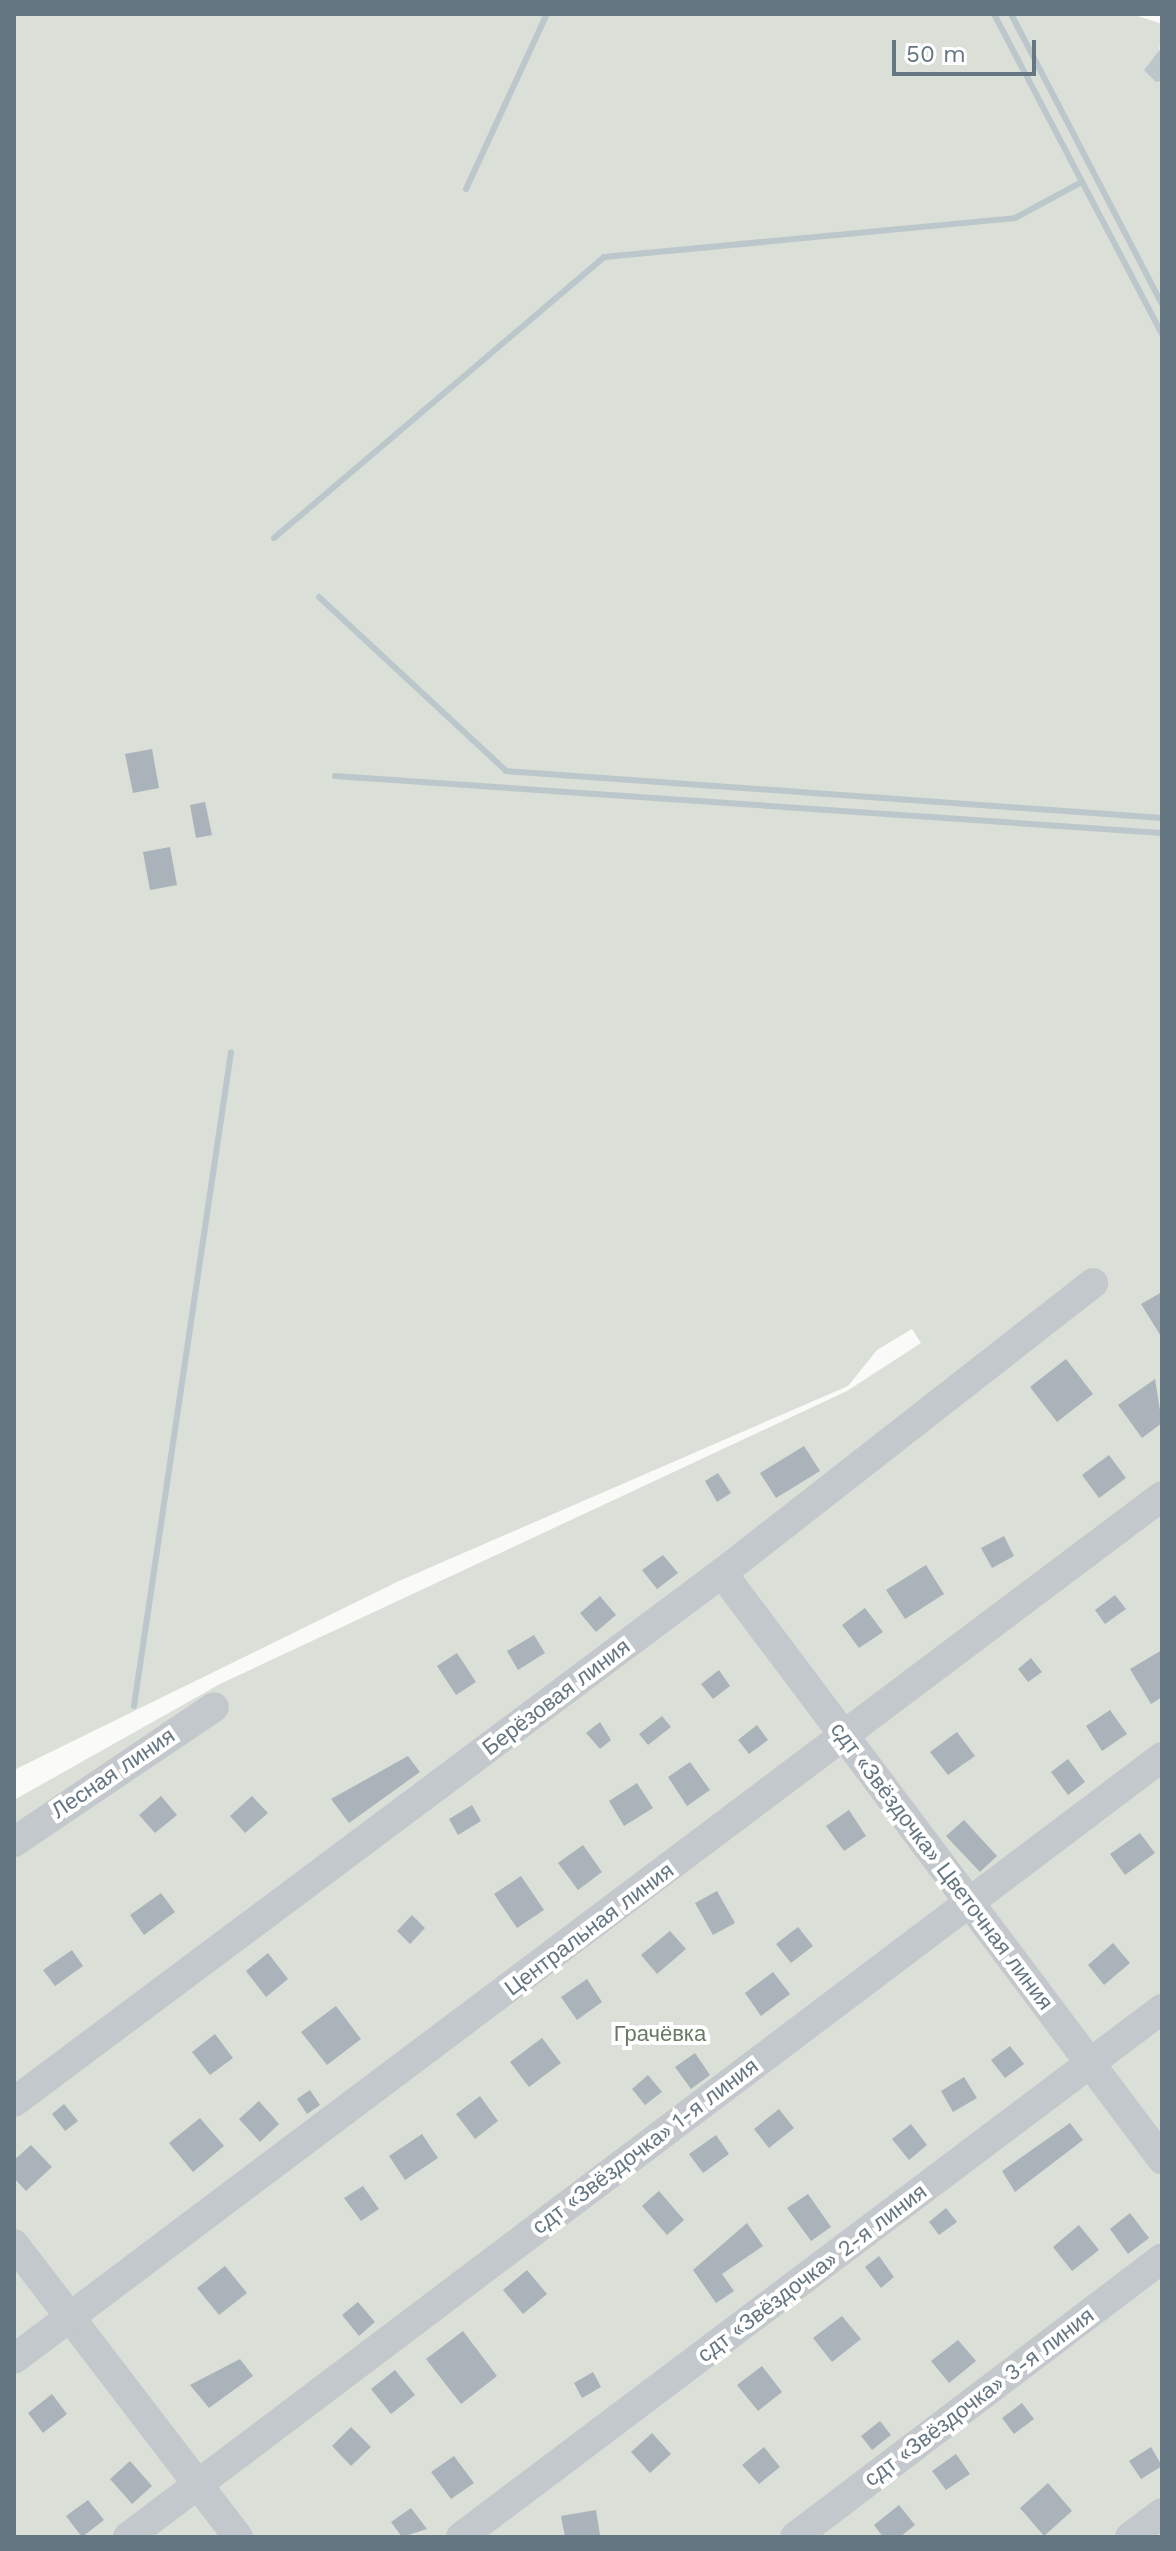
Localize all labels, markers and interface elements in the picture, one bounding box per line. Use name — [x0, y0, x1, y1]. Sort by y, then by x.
scale bar — [896, 24, 1040, 74]
text: 50 m — [906, 40, 966, 68]
street label: Берёзовая линия — [477, 1633, 635, 1761]
street label: сдт «Звёздочка» Цветочная линия — [825, 1717, 1059, 2015]
street label: Лесная линия — [46, 1722, 180, 1824]
street label: Центральная линия — [499, 1857, 679, 2001]
park label: Грачёвка — [614, 2021, 706, 2047]
street label: сдт «Звёздочка» 1-я линия — [527, 2052, 763, 2240]
street label: сдт «Звёздочка» 2-я линия — [692, 2178, 932, 2368]
street label: сдт «Звёздочка» 3-я линия — [859, 2302, 1099, 2492]

